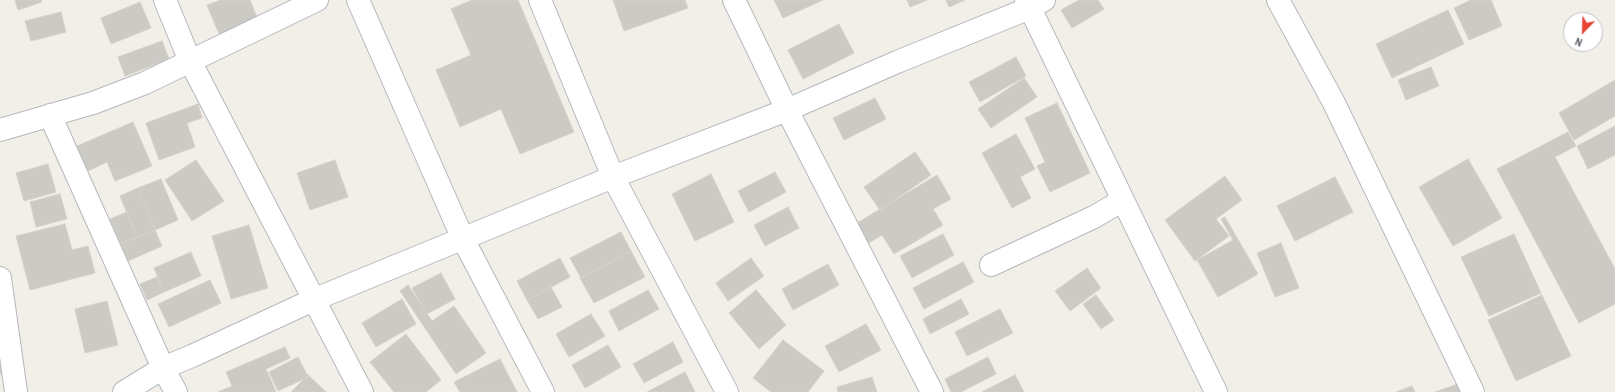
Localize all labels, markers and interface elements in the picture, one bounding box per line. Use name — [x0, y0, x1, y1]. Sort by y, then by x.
north arrow — [1563, 12, 1603, 52]
text: N — [1573, 34, 1584, 50]

